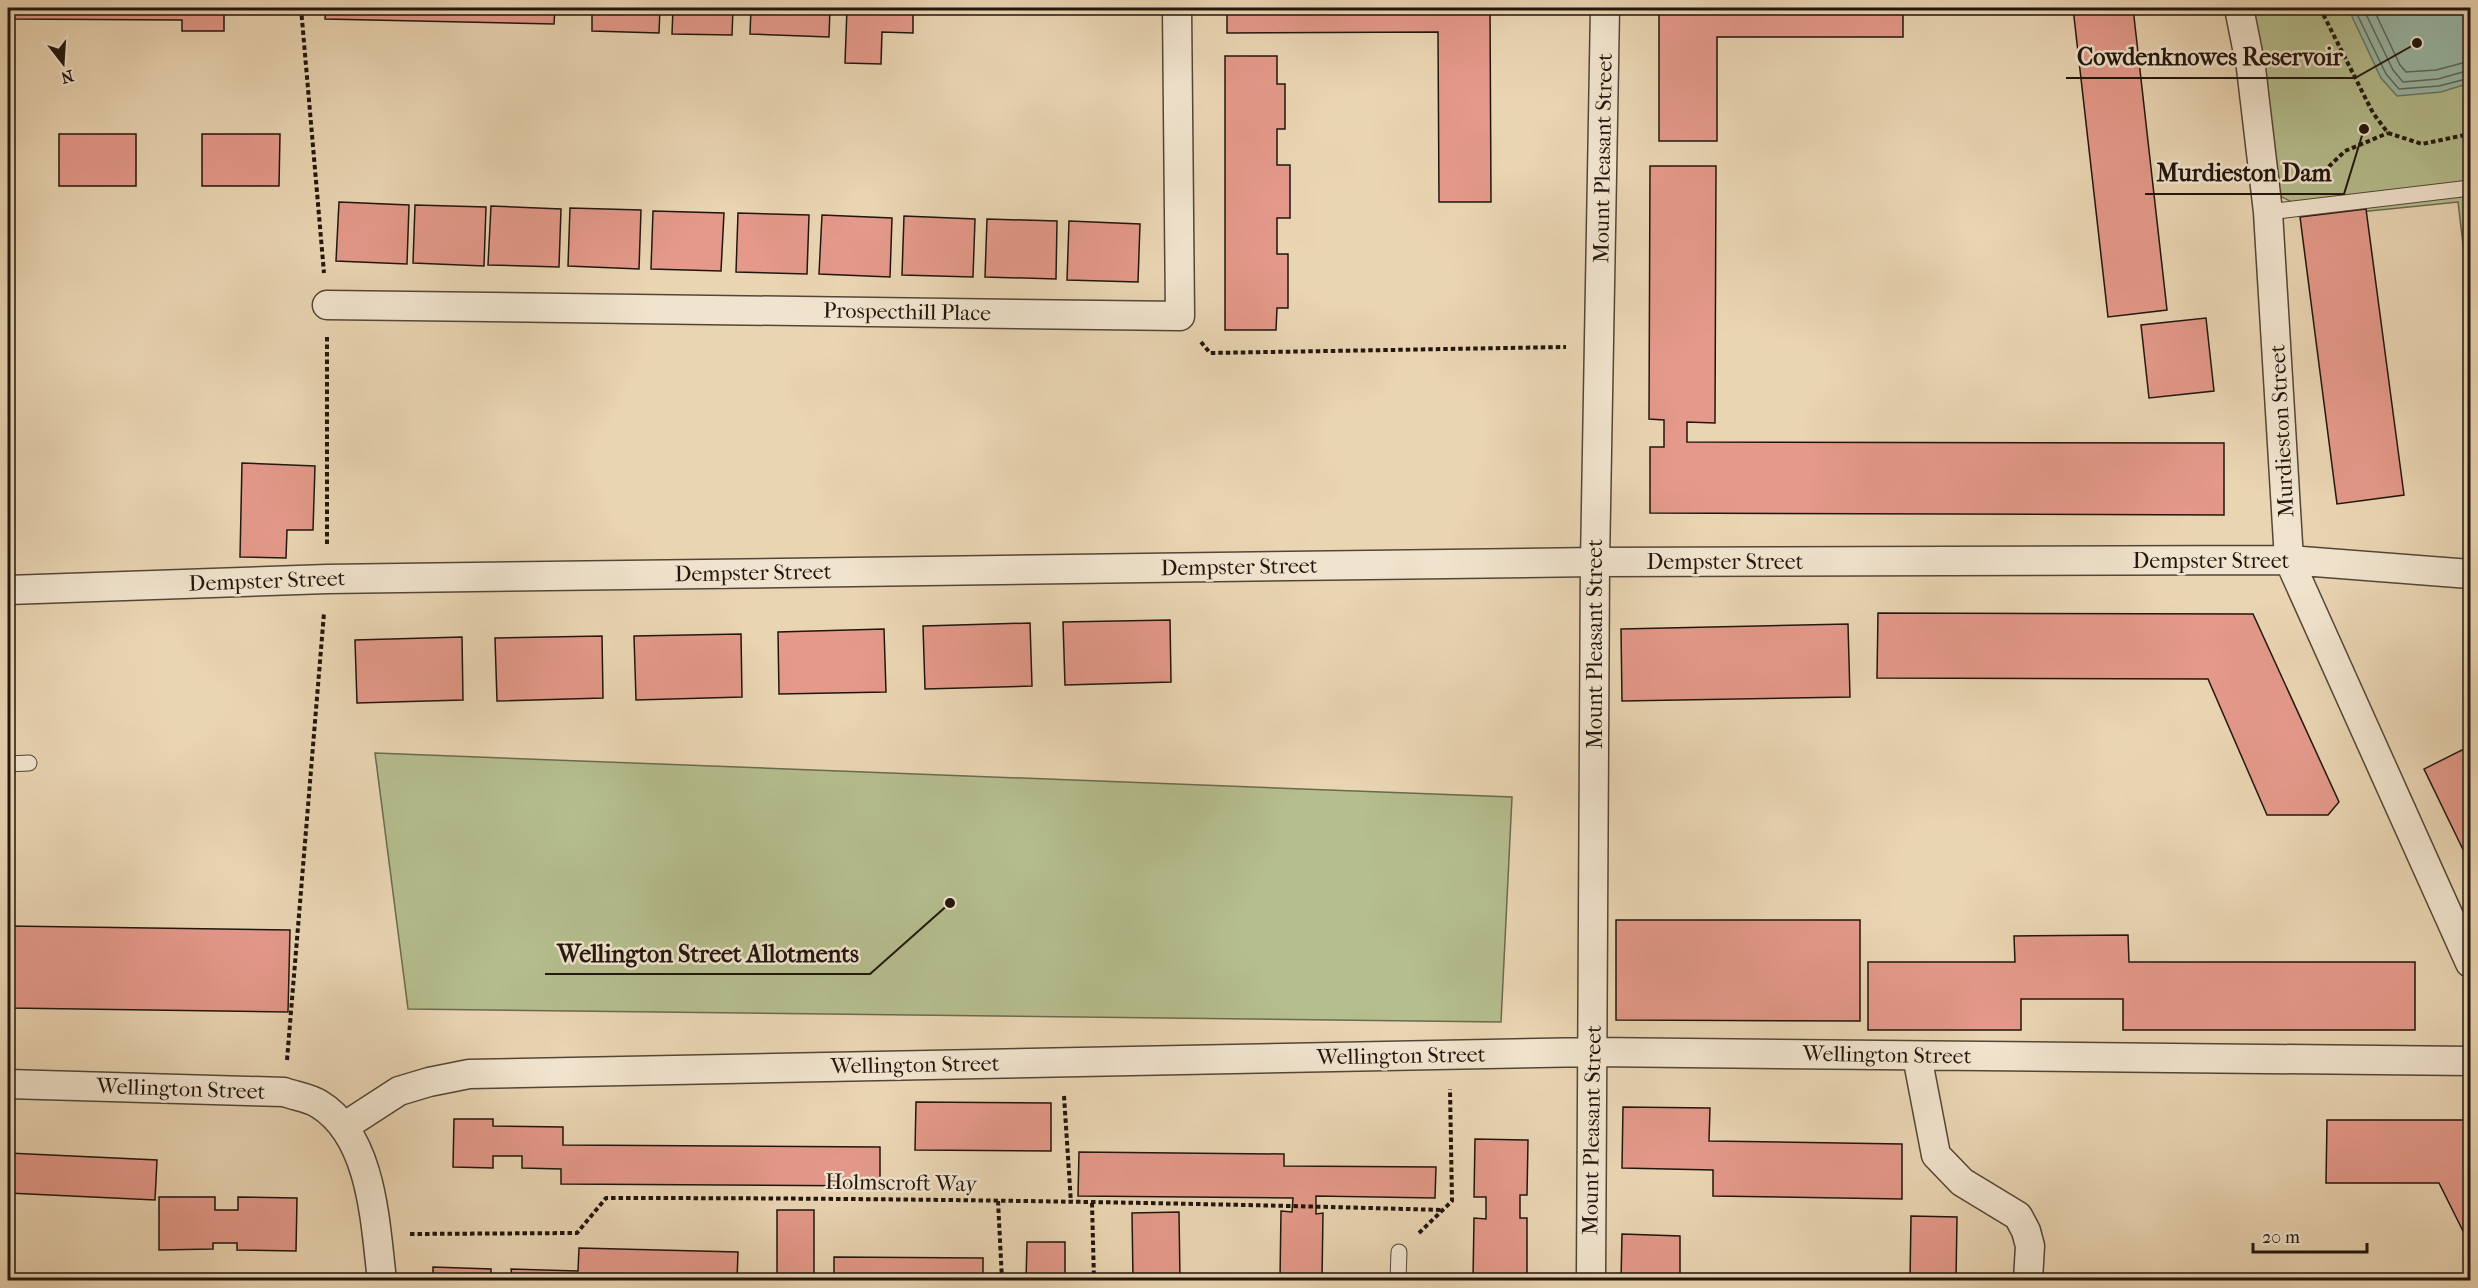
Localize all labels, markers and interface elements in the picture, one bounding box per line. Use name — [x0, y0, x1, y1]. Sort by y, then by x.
north arrow — [33, 33, 93, 93]
callout: Cowdenknowes Reservoir — [2066, 36, 2355, 78]
text: Cowdenknowes Reservoir — [2077, 43, 2344, 71]
street label: Mount Pleasant Street — [1588, 53, 1618, 263]
text: N — [58, 66, 76, 88]
callout: Murdieston Dam — [2145, 152, 2344, 194]
text: Murdieston Dam — [2157, 159, 2333, 187]
street label: Prospecthill Place — [823, 298, 991, 326]
street label: Murdieston Street — [2264, 344, 2300, 518]
street label: Mount Pleasant Street — [1582, 539, 1608, 749]
street label: Dempster Street — [2133, 548, 2290, 574]
street label: Dempster Street — [1647, 549, 1804, 575]
street label: Dempster Street — [1160, 553, 1318, 581]
street label: Dempster Street — [674, 559, 832, 587]
street label: Dempster Street — [188, 565, 346, 597]
callout: Wellington Street Allotments — [545, 932, 870, 974]
text: Wellington Street Allotments — [556, 940, 859, 968]
street label: Mount Pleasant Street — [1577, 1025, 1607, 1235]
street label: Wellington Street — [1801, 1041, 1972, 1069]
street label: Wellington Street — [1315, 1042, 1486, 1070]
street label: Wellington Street — [829, 1051, 1000, 1079]
street label: Wellington Street — [95, 1073, 266, 1105]
street label: Holmscroft Way — [825, 1169, 978, 1197]
scale bar — [2253, 1216, 2367, 1254]
text: 20 m — [2262, 1227, 2300, 1248]

